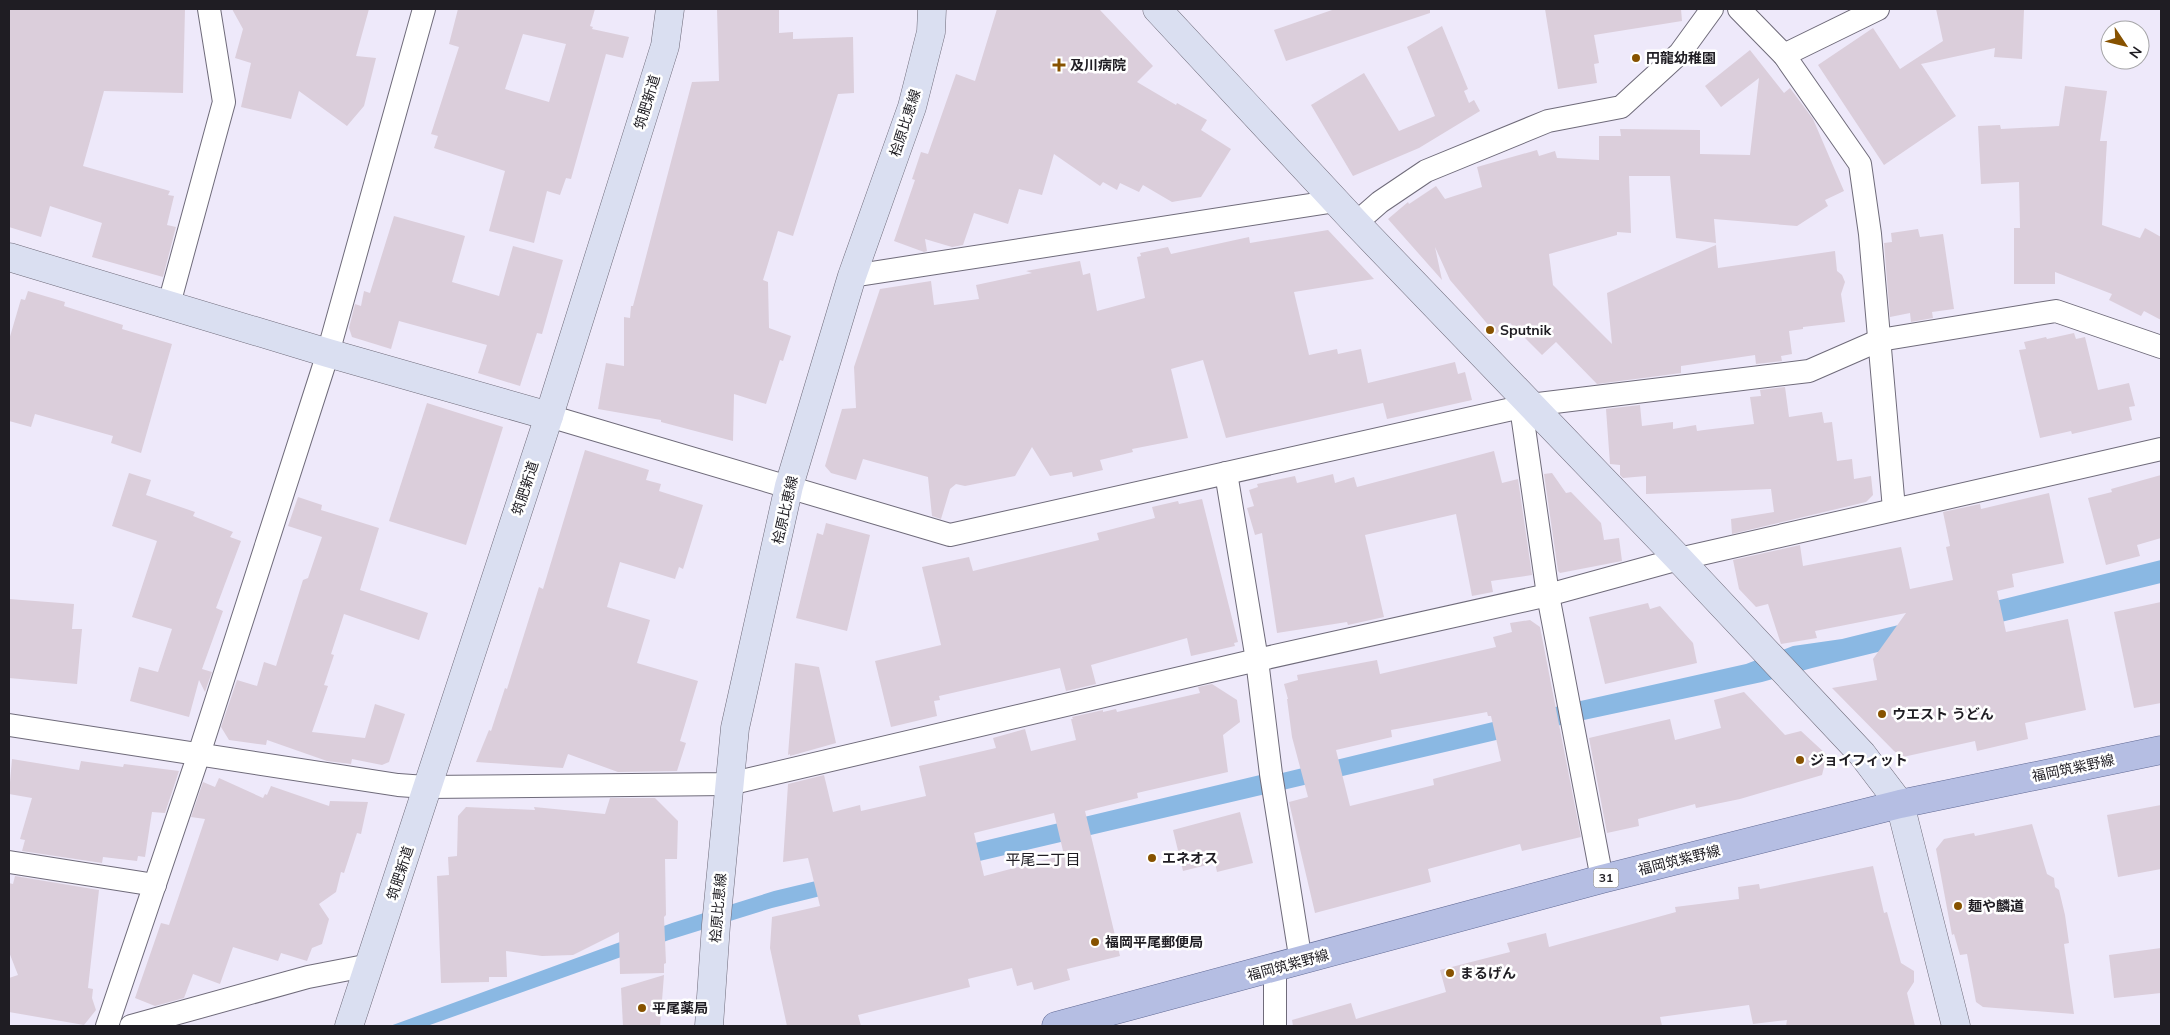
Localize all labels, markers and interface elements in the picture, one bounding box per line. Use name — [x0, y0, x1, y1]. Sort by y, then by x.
north arrow — [2100, 20, 2150, 70]
text: N — [2125, 43, 2146, 62]
place label: 円龍幼稚園 — [1646, 49, 1716, 67]
marker: 円龍幼稚園 — [1630, 52, 1642, 64]
place label: 及川病院 — [1070, 56, 1126, 74]
marker: 及川病院 — [1052, 58, 1066, 72]
street label: 筑肥新道 — [630, 73, 664, 131]
street label: 桧原比恵線 — [886, 87, 924, 159]
place label: Sputnik — [1500, 321, 1551, 339]
marker: Sputnik — [1484, 324, 1496, 336]
street label: 筑肥新道 — [508, 459, 542, 517]
street label: 桧原比恵線 — [768, 474, 802, 546]
place label: ウエスト うどん — [1892, 705, 1994, 723]
marker: ウエスト うどん — [1876, 708, 1888, 720]
street label: 福岡筑紫野線 — [2030, 750, 2116, 786]
place label: ジョイフィット — [1810, 751, 1908, 769]
marker: ジョイフィット — [1794, 754, 1806, 766]
street label: 福岡筑紫野線 — [1636, 841, 1722, 879]
street label: 筑肥新道 — [383, 844, 417, 902]
place label: エネオス — [1162, 849, 1218, 867]
district label: 平尾二丁目 — [1005, 850, 1081, 869]
marker: エネオス — [1146, 852, 1158, 864]
road number: 31 — [1594, 868, 1618, 888]
street label: 桧原比恵線 — [706, 872, 730, 944]
place label: 麺や麟道 — [1968, 897, 2024, 915]
marker: 麺や麟道 — [1952, 900, 1964, 912]
place label: 福岡平尾郵便局 — [1105, 933, 1203, 951]
marker: 福岡平尾郵便局 — [1089, 936, 1101, 948]
street label: 福岡筑紫野線 — [1245, 945, 1331, 985]
place label: まるげん — [1460, 964, 1516, 982]
marker: まるげん — [1444, 967, 1456, 979]
place label: 平尾薬局 — [652, 999, 708, 1017]
marker: 平尾薬局 — [636, 1002, 648, 1014]

